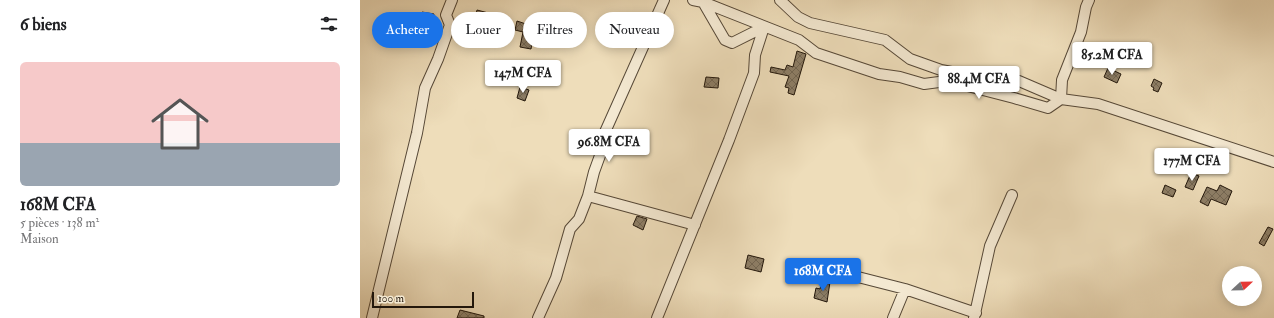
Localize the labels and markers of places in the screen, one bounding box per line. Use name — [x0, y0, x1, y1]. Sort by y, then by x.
pin: 85.2M CFA — [1066, 42, 1158, 76]
pin: 147M CFA — [482, 60, 564, 94]
pin: 88.4M CFA — [933, 66, 1025, 100]
pin: 96.8M CFA — [563, 129, 655, 163]
pin: 177M CFA — [1151, 148, 1233, 182]
pin: 168M CFA — [782, 258, 864, 292]

